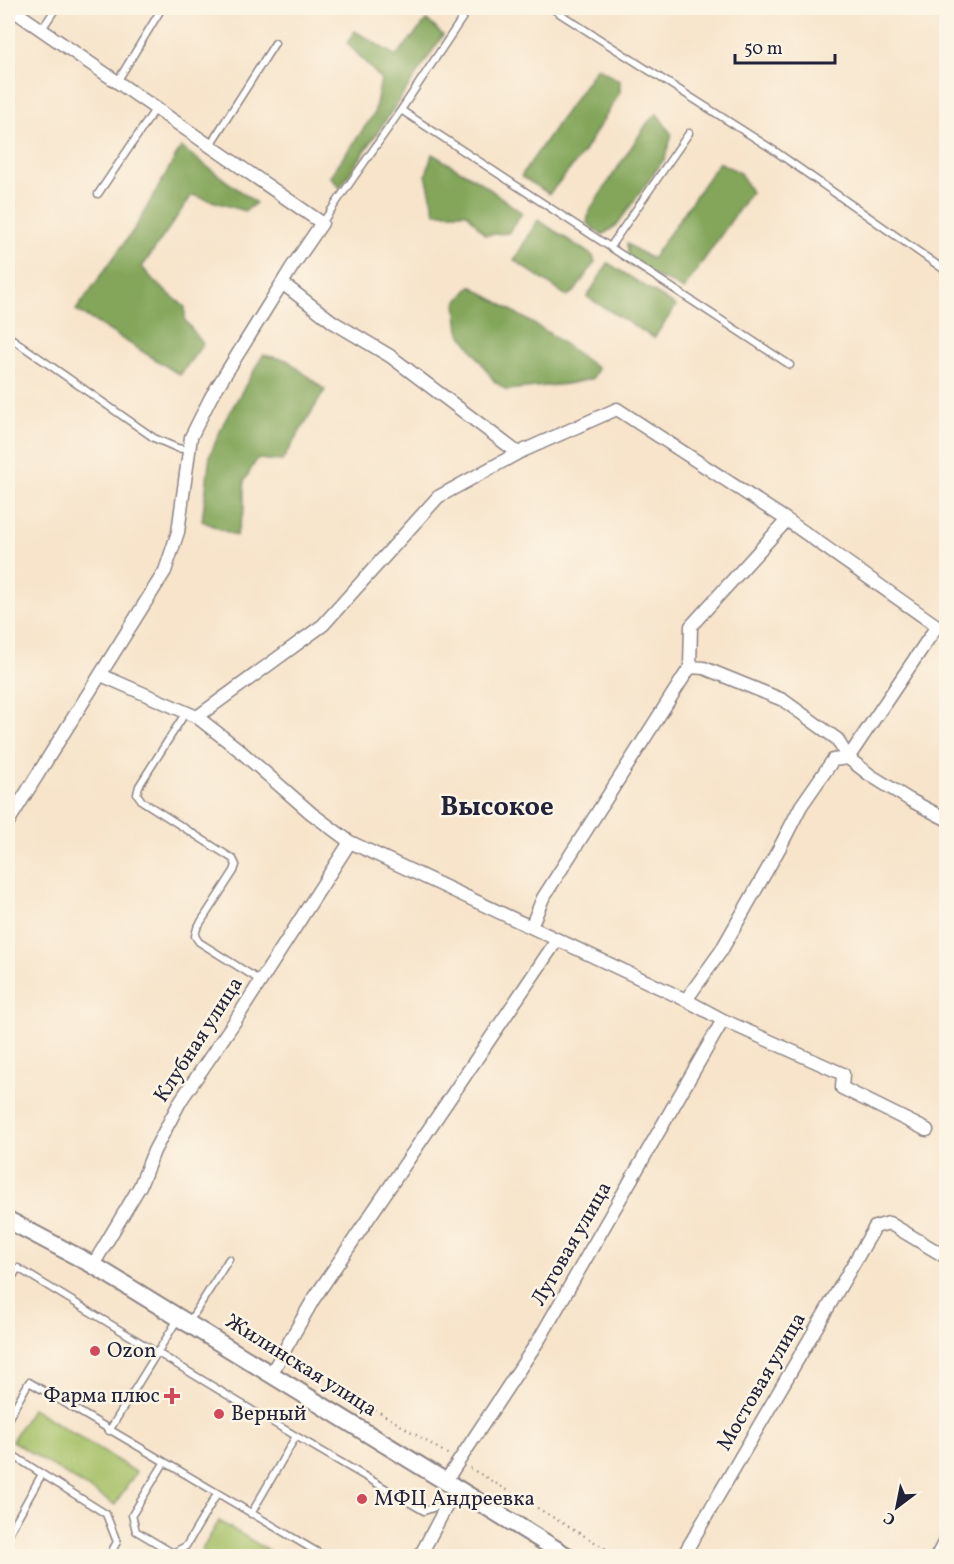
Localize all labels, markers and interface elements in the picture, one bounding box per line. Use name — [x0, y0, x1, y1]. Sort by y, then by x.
scale bar — [735, 27, 836, 65]
text: 50 m — [744, 37, 783, 62]
district label: Высокое — [440, 789, 554, 827]
street label: Клубная улица — [148, 972, 250, 1108]
street label: Луговая улица — [525, 1176, 619, 1312]
street label: Мостовая улица — [711, 1307, 813, 1457]
street label: Жилинская улица — [219, 1308, 383, 1424]
place label: Ozon — [107, 1337, 157, 1366]
marker: Ozon — [88, 1344, 102, 1358]
place label: Фарма плюс — [44, 1382, 160, 1411]
marker: Фарма плюс — [165, 1389, 179, 1403]
place label: Верный — [231, 1400, 307, 1429]
marker: Верный — [212, 1407, 226, 1421]
north arrow — [867, 1477, 927, 1537]
place label: МФЦ Андреевка — [374, 1485, 535, 1514]
marker: МФЦ Андреевка — [355, 1492, 369, 1506]
text: С — [880, 1506, 900, 1530]

